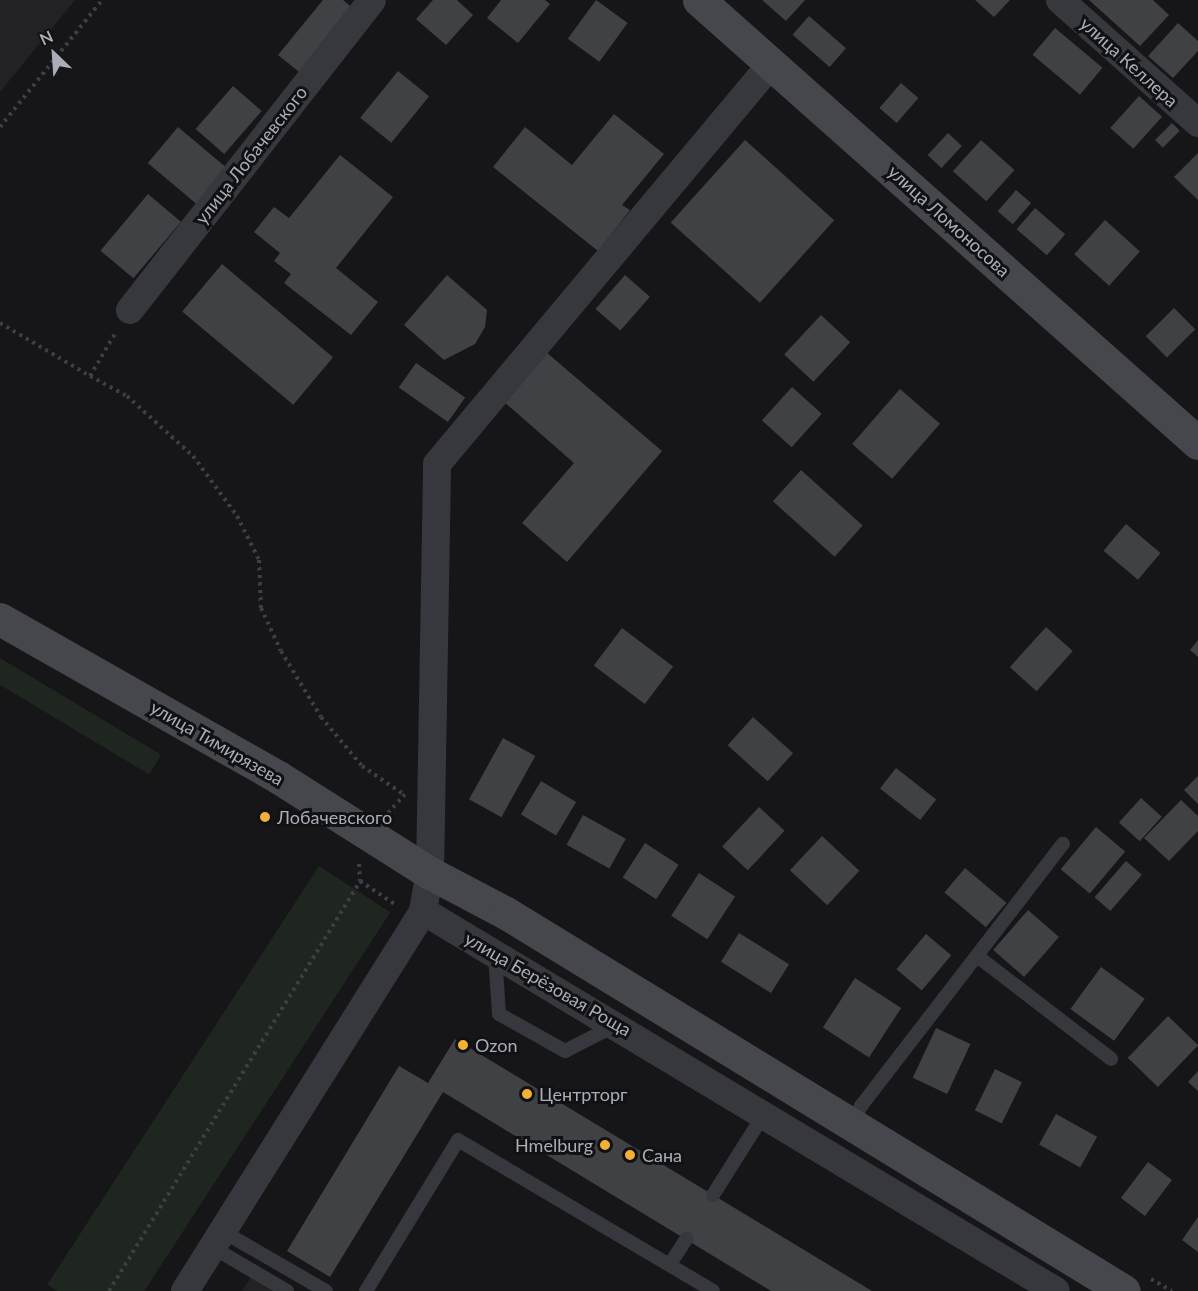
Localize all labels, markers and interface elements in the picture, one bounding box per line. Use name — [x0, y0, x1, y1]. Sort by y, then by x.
street label: улица Келлера — [1076, 12, 1182, 112]
north arrow — [24, 24, 84, 84]
text: N — [37, 26, 56, 48]
street label: улица Лобачевского — [190, 82, 312, 228]
street label: улица Ломоносова — [884, 161, 1014, 281]
street label: улица Тимирязева — [147, 696, 287, 790]
place label: Лобачевского — [277, 806, 392, 828]
marker: Лобачевского — [258, 810, 272, 824]
street label: улица Берёзовая Роща — [461, 927, 635, 1041]
place label: Ozon — [475, 1034, 517, 1056]
marker: Ozon — [456, 1038, 470, 1052]
place label: Центрторг — [539, 1083, 628, 1105]
marker: Центрторг — [520, 1087, 534, 1101]
place label: Hmelburg — [515, 1134, 593, 1156]
marker: Hmelburg — [598, 1138, 612, 1152]
place label: Сана — [642, 1144, 682, 1166]
marker: Сана — [623, 1148, 637, 1162]

